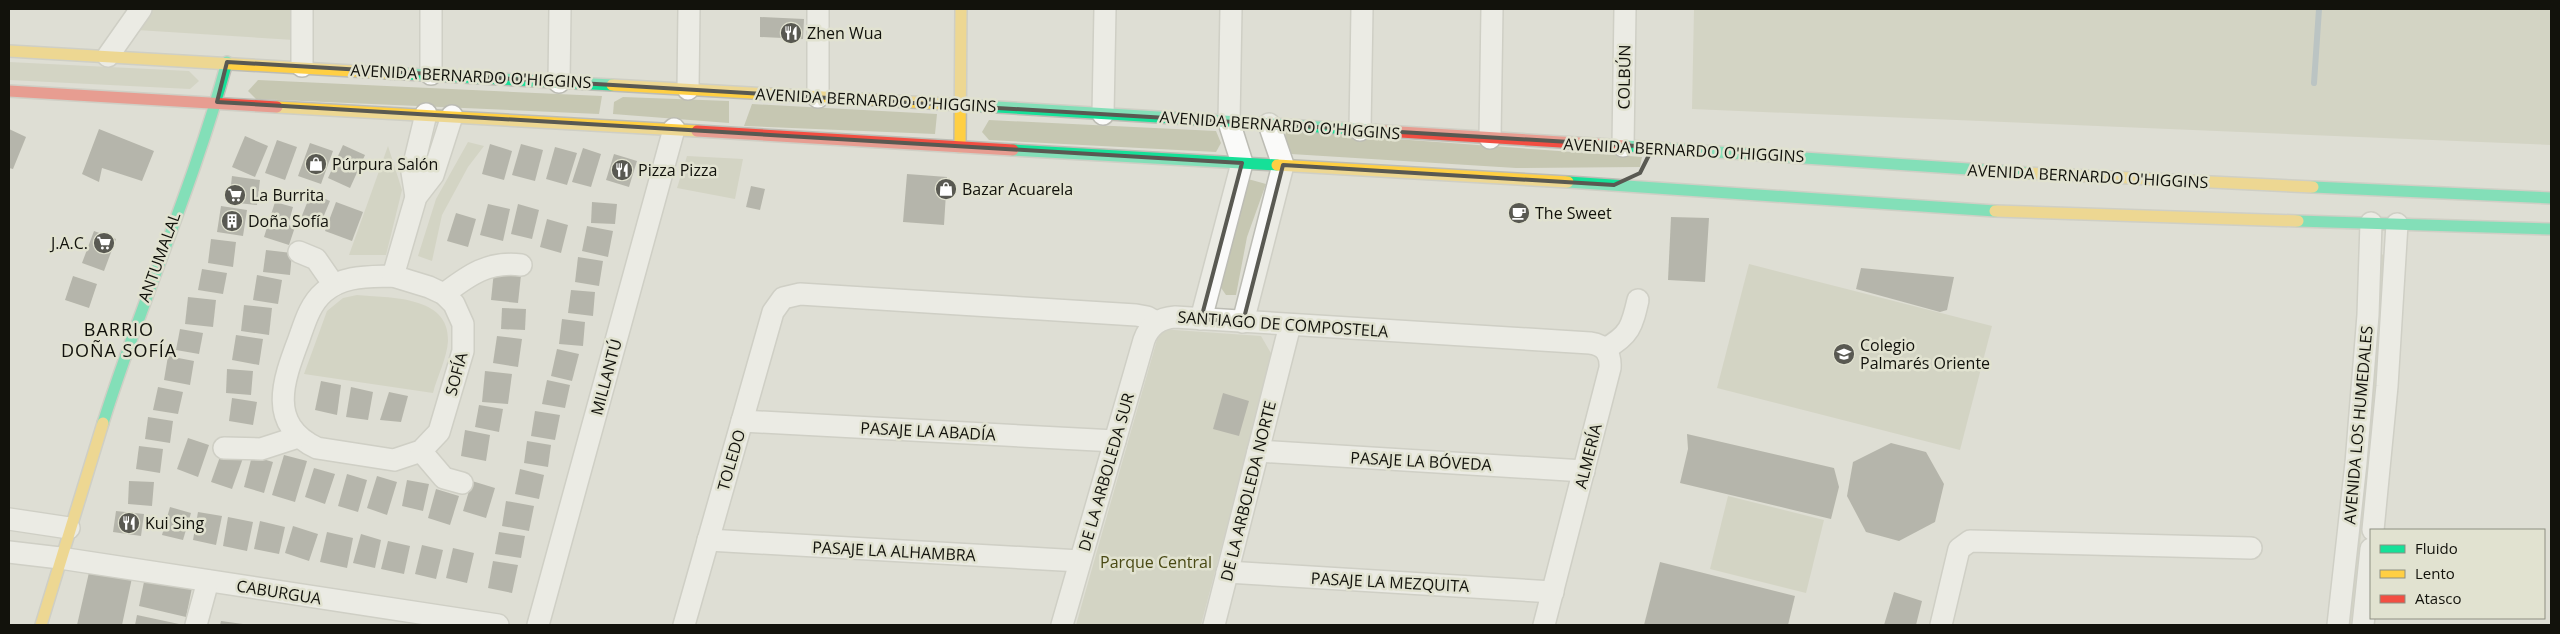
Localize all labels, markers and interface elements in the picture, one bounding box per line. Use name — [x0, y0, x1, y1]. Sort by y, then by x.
restaurant icon: Zhen Wua — [779, 21, 803, 45]
place label: Zhen Wua — [807, 22, 882, 44]
street label: COLBÚN — [1612, 44, 1636, 110]
street label: AVENIDA BERNARDO O'HIGGINS — [350, 59, 592, 93]
street label: AVENIDA BERNARDO O'HIGGINS — [755, 83, 997, 117]
street label: AVENIDA BERNARDO O'HIGGINS — [1159, 106, 1401, 144]
street label: AVENIDA BERNARDO O'HIGGINS — [1563, 133, 1805, 167]
shop icon: Púrpura Salón — [304, 152, 328, 176]
place label: Púrpura Salón — [332, 153, 438, 175]
restaurant icon: Pizza Pizza — [610, 158, 634, 182]
place label: Pizza Pizza — [638, 159, 717, 181]
street label: AVENIDA BERNARDO O'HIGGINS — [1967, 159, 2209, 193]
shop icon: Bazar Acuarela — [934, 177, 958, 201]
place label: Bazar Acuarela — [962, 178, 1073, 200]
supermarket icon: La Burrita — [223, 183, 247, 207]
place label: La Burrita — [251, 184, 324, 206]
cafe icon: The Sweet — [1507, 201, 1531, 225]
place label: The Sweet — [1535, 202, 1612, 224]
street label: ANTUMALAL — [133, 209, 185, 305]
building icon: Doña Sofía — [220, 209, 244, 233]
place label: Doña Sofía — [248, 210, 329, 232]
supermarket icon: J.A.C. — [92, 231, 116, 255]
place label: J.A.C. — [49, 232, 88, 254]
street label: SANTIAGO DE COMPOSTELA — [1177, 306, 1390, 342]
district label: BARRIO DOÑA SOFÍA — [61, 317, 177, 362]
street label: AVENIDA LOS HUMEDALES — [2338, 325, 2378, 525]
place label: Colegio Palmarés Oriente — [1860, 334, 1990, 374]
street label: MILLANTÚ — [585, 336, 627, 418]
school or university icon: Colegio Palmarés Oriente — [1832, 342, 1856, 366]
street label: SOFÍA — [440, 349, 473, 398]
street label: DE LA ARBOLEDA SUR — [1073, 390, 1139, 554]
street label: DE LA ARBOLEDA NORTE — [1215, 398, 1281, 584]
street label: PASAJE LA ABADÍA — [860, 416, 997, 446]
street label: ALMERÍA — [1569, 420, 1607, 491]
street label: TOLEDO — [712, 427, 750, 493]
street label: PASAJE LA BÓVEDA — [1350, 446, 1493, 476]
restaurant icon: Kui Sing — [117, 511, 141, 535]
place label: Kui Sing — [145, 512, 204, 534]
legend — [2370, 529, 2545, 619]
street label: PASAJE LA ALHAMBRA — [812, 536, 977, 566]
text: Fluido — [2415, 538, 2458, 558]
park label: Parque Central — [1100, 551, 1212, 573]
text: Lento — [2415, 563, 2455, 583]
street label: PASAJE LA MEZQUITA — [1310, 567, 1471, 597]
street label: CABURGUA — [235, 574, 324, 610]
text: Atasco — [2415, 588, 2462, 608]

